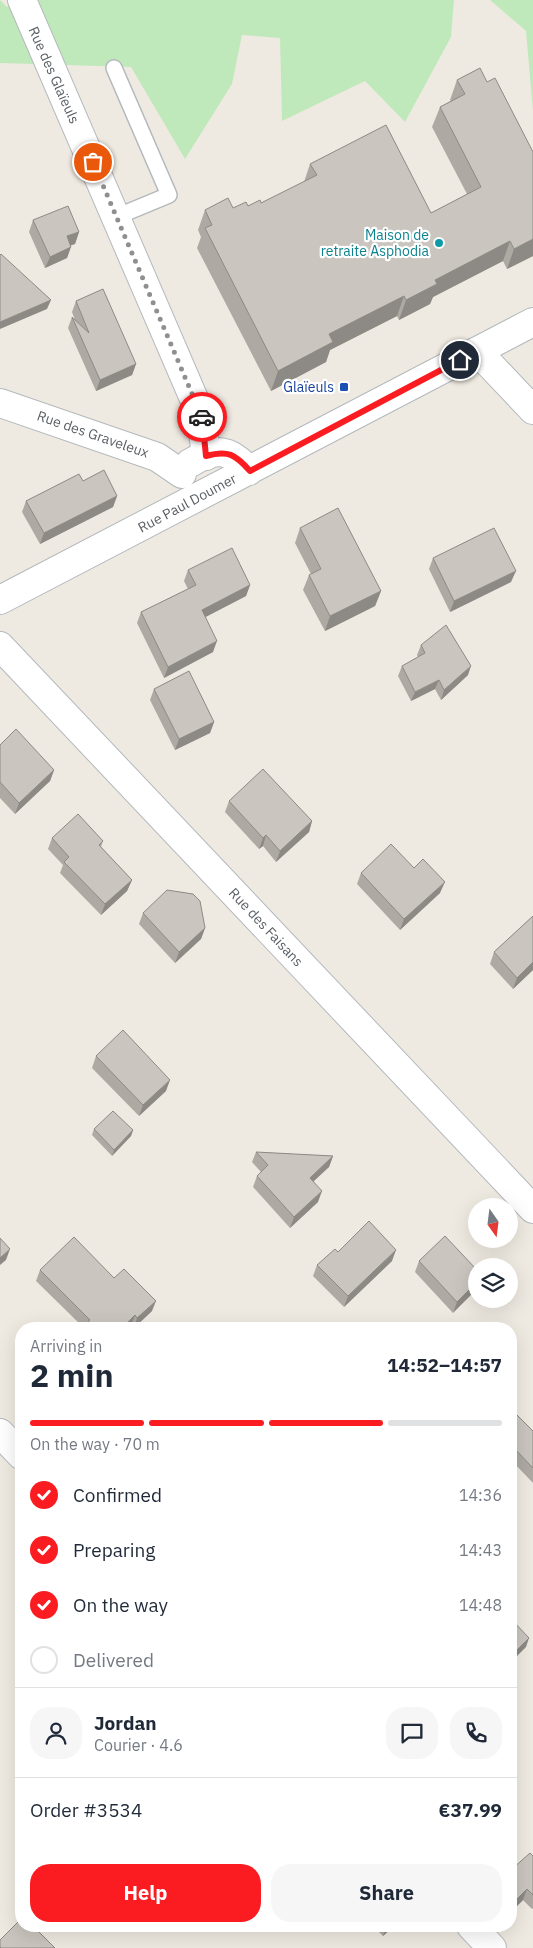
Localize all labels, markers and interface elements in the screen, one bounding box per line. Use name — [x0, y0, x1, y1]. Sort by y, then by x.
street label: Rue des Glaïeuls — [25, 24, 84, 127]
pin — [72, 141, 114, 183]
icon: bag — [79, 148, 107, 176]
place label: Maison de retraite Asphodia — [321, 226, 430, 260]
marker: Maison de retraite Asphodia — [433, 237, 445, 249]
pin — [439, 339, 481, 381]
icon: home — [446, 346, 474, 374]
place label: Glaïeuls — [283, 378, 334, 396]
marker: Glaïeuls — [338, 381, 350, 393]
courier — [177, 392, 227, 442]
icon: car — [188, 403, 216, 431]
street label: Rue des Graveleux — [35, 406, 151, 462]
street label: Rue Paul Doumer — [135, 469, 239, 537]
street label: Rue des Faisans — [225, 884, 307, 970]
north arrow — [468, 1198, 518, 1248]
map controls — [468, 1198, 518, 1308]
button: layers — [468, 1258, 518, 1308]
text: Arriving in — [30, 1336, 102, 1356]
text: 14:52–14:57 — [387, 1353, 502, 1377]
text: 2 min — [30, 1354, 114, 1396]
text: On the way · 70 m — [30, 1434, 160, 1454]
icon: check — [30, 1481, 58, 1509]
text: Confirmed — [73, 1483, 162, 1507]
text: 14:36 — [459, 1485, 502, 1505]
icon: check — [30, 1536, 58, 1564]
text: Preparing — [73, 1538, 155, 1562]
text: 14:43 — [459, 1540, 502, 1560]
icon: check — [30, 1591, 58, 1619]
text: On the way — [73, 1593, 168, 1617]
text: 14:48 — [459, 1595, 502, 1615]
text: Delivered — [73, 1648, 154, 1672]
button: person — [30, 1707, 82, 1759]
button: chat — [386, 1707, 438, 1759]
button: phone — [450, 1707, 502, 1759]
text: Jordan — [94, 1711, 157, 1735]
text: Courier · 4.6 — [94, 1735, 183, 1755]
text: Order #3534 — [30, 1798, 142, 1822]
text: €37.99 — [439, 1798, 502, 1822]
button: Help — [30, 1864, 261, 1922]
button: Share — [271, 1864, 502, 1922]

